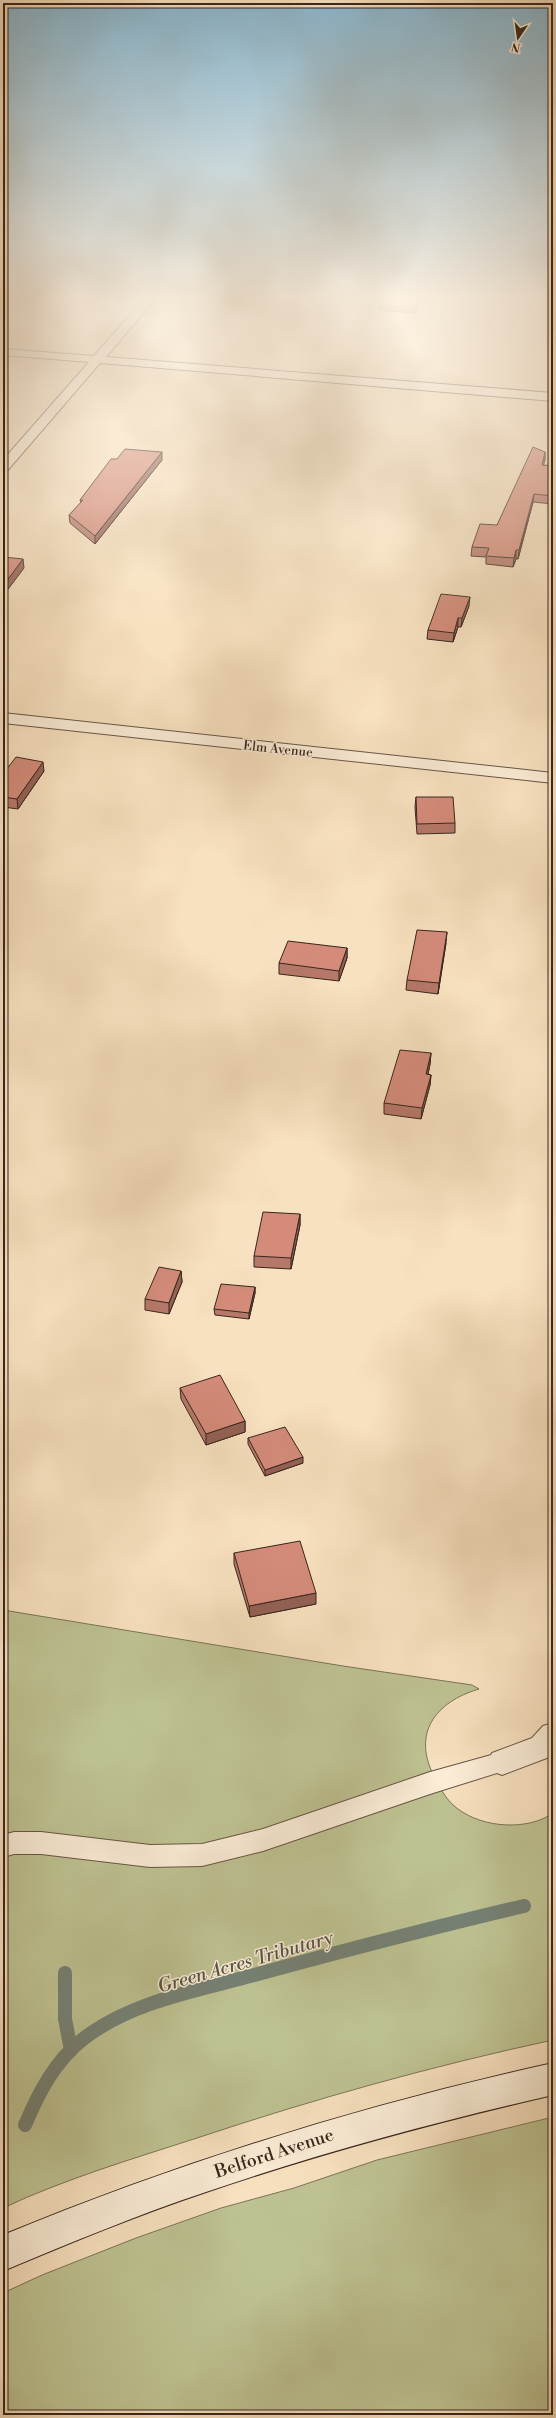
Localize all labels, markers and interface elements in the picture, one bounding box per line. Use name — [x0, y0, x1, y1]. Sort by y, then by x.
north arrow — [498, 18, 538, 58]
text: N — [510, 39, 522, 55]
street label: Elm Avenue — [242, 737, 314, 761]
water label: Green Acres Tributary — [154, 1925, 337, 1999]
street label: Belford Avenue — [211, 2123, 337, 2184]

